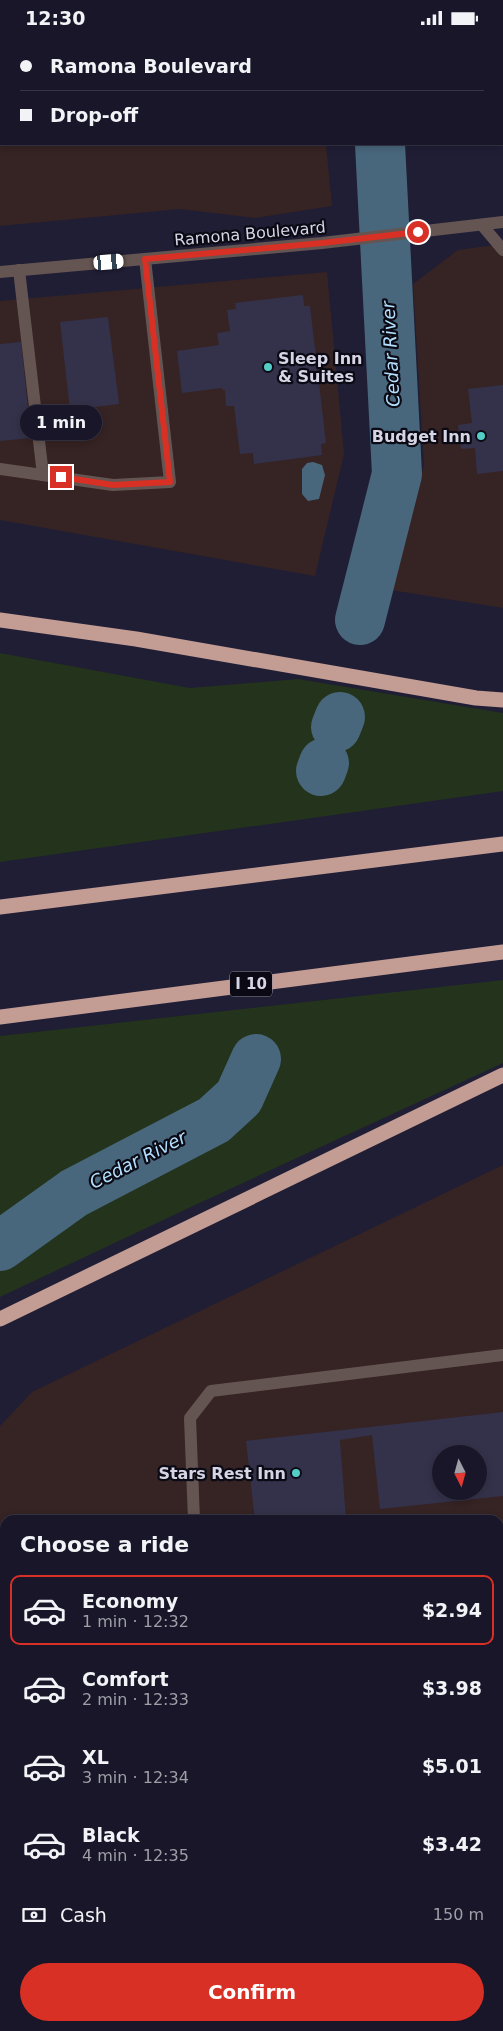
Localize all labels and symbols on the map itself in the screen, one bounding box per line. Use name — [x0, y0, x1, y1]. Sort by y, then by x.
street label: Ramona Boulevard — [174, 217, 327, 250]
route start — [407, 221, 429, 243]
car — [93, 253, 124, 271]
water label: Cedar River — [377, 299, 404, 407]
place label: Sleep Inn & Suites — [278, 349, 362, 386]
marker: Sleep Inn & Suites — [262, 361, 274, 373]
callout: 1 min — [20, 405, 102, 439]
place label: Budget Inn — [372, 427, 471, 446]
marker: Budget Inn — [475, 430, 487, 442]
route end — [50, 466, 72, 488]
road number: I 10 — [230, 971, 272, 997]
water label: Cedar River — [86, 1125, 191, 1193]
north arrow — [432, 1445, 488, 1500]
place label: Stars Rest Inn — [158, 1464, 286, 1483]
marker: Stars Rest Inn — [290, 1467, 302, 1479]

